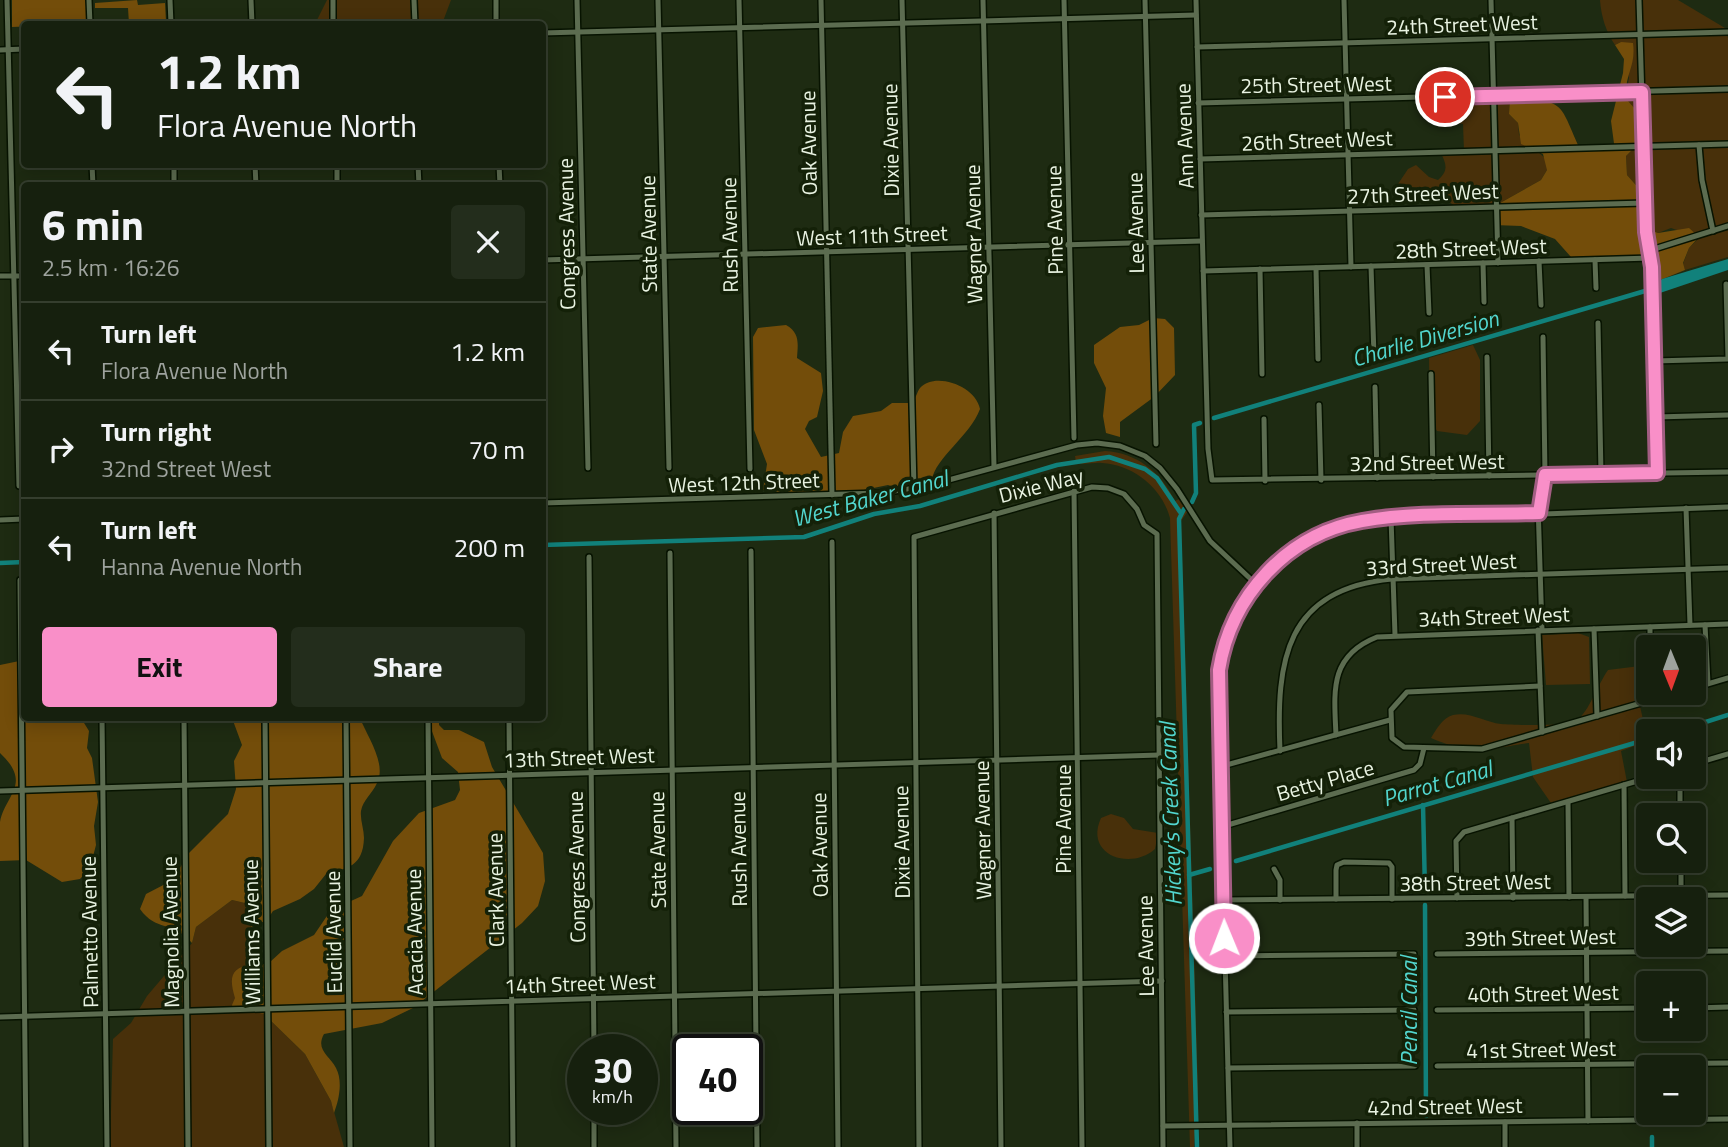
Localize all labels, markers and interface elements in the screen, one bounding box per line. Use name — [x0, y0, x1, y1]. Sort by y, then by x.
street label: 24th Street West — [1386, 5, 1539, 43]
text: 1.2 km — [157, 33, 302, 108]
icon: left — [42, 49, 133, 140]
street label: 25th Street West — [1240, 67, 1393, 101]
pin — [1415, 67, 1475, 127]
icon: arrive — [1426, 78, 1464, 116]
street label: Dixie Avenue — [873, 83, 907, 197]
street label: Ann Avenue — [1166, 83, 1202, 189]
street label: Oak Avenue — [791, 90, 825, 196]
text: Flora Avenue North — [157, 101, 417, 149]
street label: 26th Street West — [1241, 121, 1394, 159]
street label: Congress Avenue — [549, 158, 583, 310]
street label: Wagner Avenue — [956, 164, 990, 304]
street label: Pine Avenue — [1037, 165, 1071, 275]
street label: Lee Avenue — [1118, 172, 1152, 274]
street label: 27th Street West — [1347, 174, 1500, 212]
street label: State Avenue — [631, 175, 665, 293]
street label: Rush Avenue — [712, 177, 746, 293]
text: 6 min — [42, 192, 144, 256]
button: close — [451, 205, 525, 279]
street label: West 11th Street — [796, 216, 949, 254]
street label: 28th Street West — [1395, 229, 1548, 267]
text: 2.5 km · 16:26 — [42, 250, 180, 285]
water label: Charlie Diversion — [1347, 300, 1503, 376]
text: Turn left — [101, 314, 196, 353]
icon: left — [42, 332, 80, 370]
text: 1.2 km — [450, 332, 525, 371]
text: Flora Avenue North — [101, 353, 288, 388]
text: Turn right — [101, 412, 212, 451]
icon: right — [42, 430, 80, 468]
text: 70 m — [468, 430, 525, 469]
street label: 32nd Street West — [1349, 445, 1505, 479]
text: 32nd Street West — [101, 451, 271, 486]
street label: Dixie Way — [995, 459, 1087, 511]
water label: West Baker Canal — [788, 460, 955, 536]
street label: West 12th Street — [668, 463, 821, 501]
text: Turn left — [101, 510, 196, 549]
icon: left — [42, 528, 80, 566]
text: 200 m — [454, 528, 525, 567]
street label: 33rd Street West — [1365, 544, 1518, 584]
text: Hanna Avenue North — [101, 549, 302, 584]
street label: 34th Street West — [1418, 597, 1571, 635]
button: Exit — [42, 627, 277, 707]
button: Share — [291, 627, 525, 707]
north arrow — [1636, 635, 1706, 705]
map controls — [1636, 635, 1706, 1125]
water label: Hickey's Creek Canal — [1149, 719, 1191, 906]
button: sound — [1636, 719, 1706, 789]
street label: 13th Street West — [503, 738, 656, 776]
water label: Parrot Canal — [1378, 750, 1499, 815]
street label: Betty Place — [1272, 751, 1378, 809]
street label: Wagner Avenue — [965, 760, 999, 900]
street label: Pine Avenue — [1047, 764, 1079, 874]
street label: Dixie Avenue — [884, 785, 918, 899]
street label: Congress Avenue — [559, 791, 593, 943]
street label: State Avenue — [640, 791, 674, 909]
street label: Rush Avenue — [721, 791, 755, 907]
street label: Oak Avenue — [802, 792, 836, 898]
button: search — [1636, 803, 1706, 873]
street label: Clark Avenue — [478, 833, 512, 947]
street label: Palmetto Avenue — [72, 856, 106, 1008]
street label: Magnolia Avenue — [153, 856, 187, 1008]
street label: Williams Avenue — [234, 859, 268, 1005]
street label: 38th Street West — [1399, 865, 1552, 899]
street label: Acacia Avenue — [397, 868, 431, 996]
street label: Euclid Avenue — [316, 870, 350, 994]
button: layers — [1636, 887, 1706, 957]
street label: Lee Avenue — [1128, 895, 1162, 997]
position arrow — [1187, 901, 1261, 975]
street label: 39th Street West — [1464, 920, 1617, 954]
water label: Pencil Canal — [1391, 953, 1426, 1066]
street label: 14th Street West — [504, 964, 657, 1002]
button: + — [1636, 971, 1706, 1041]
street label: 40th Street West — [1467, 976, 1620, 1010]
street label: 41st Street West — [1466, 1032, 1617, 1066]
speed limit sign: 40 — [672, 1034, 763, 1125]
text: 30 — [593, 1043, 632, 1097]
button: − — [1636, 1055, 1706, 1125]
text: km/h — [592, 1083, 633, 1110]
street label: 42nd Street West — [1367, 1089, 1523, 1123]

